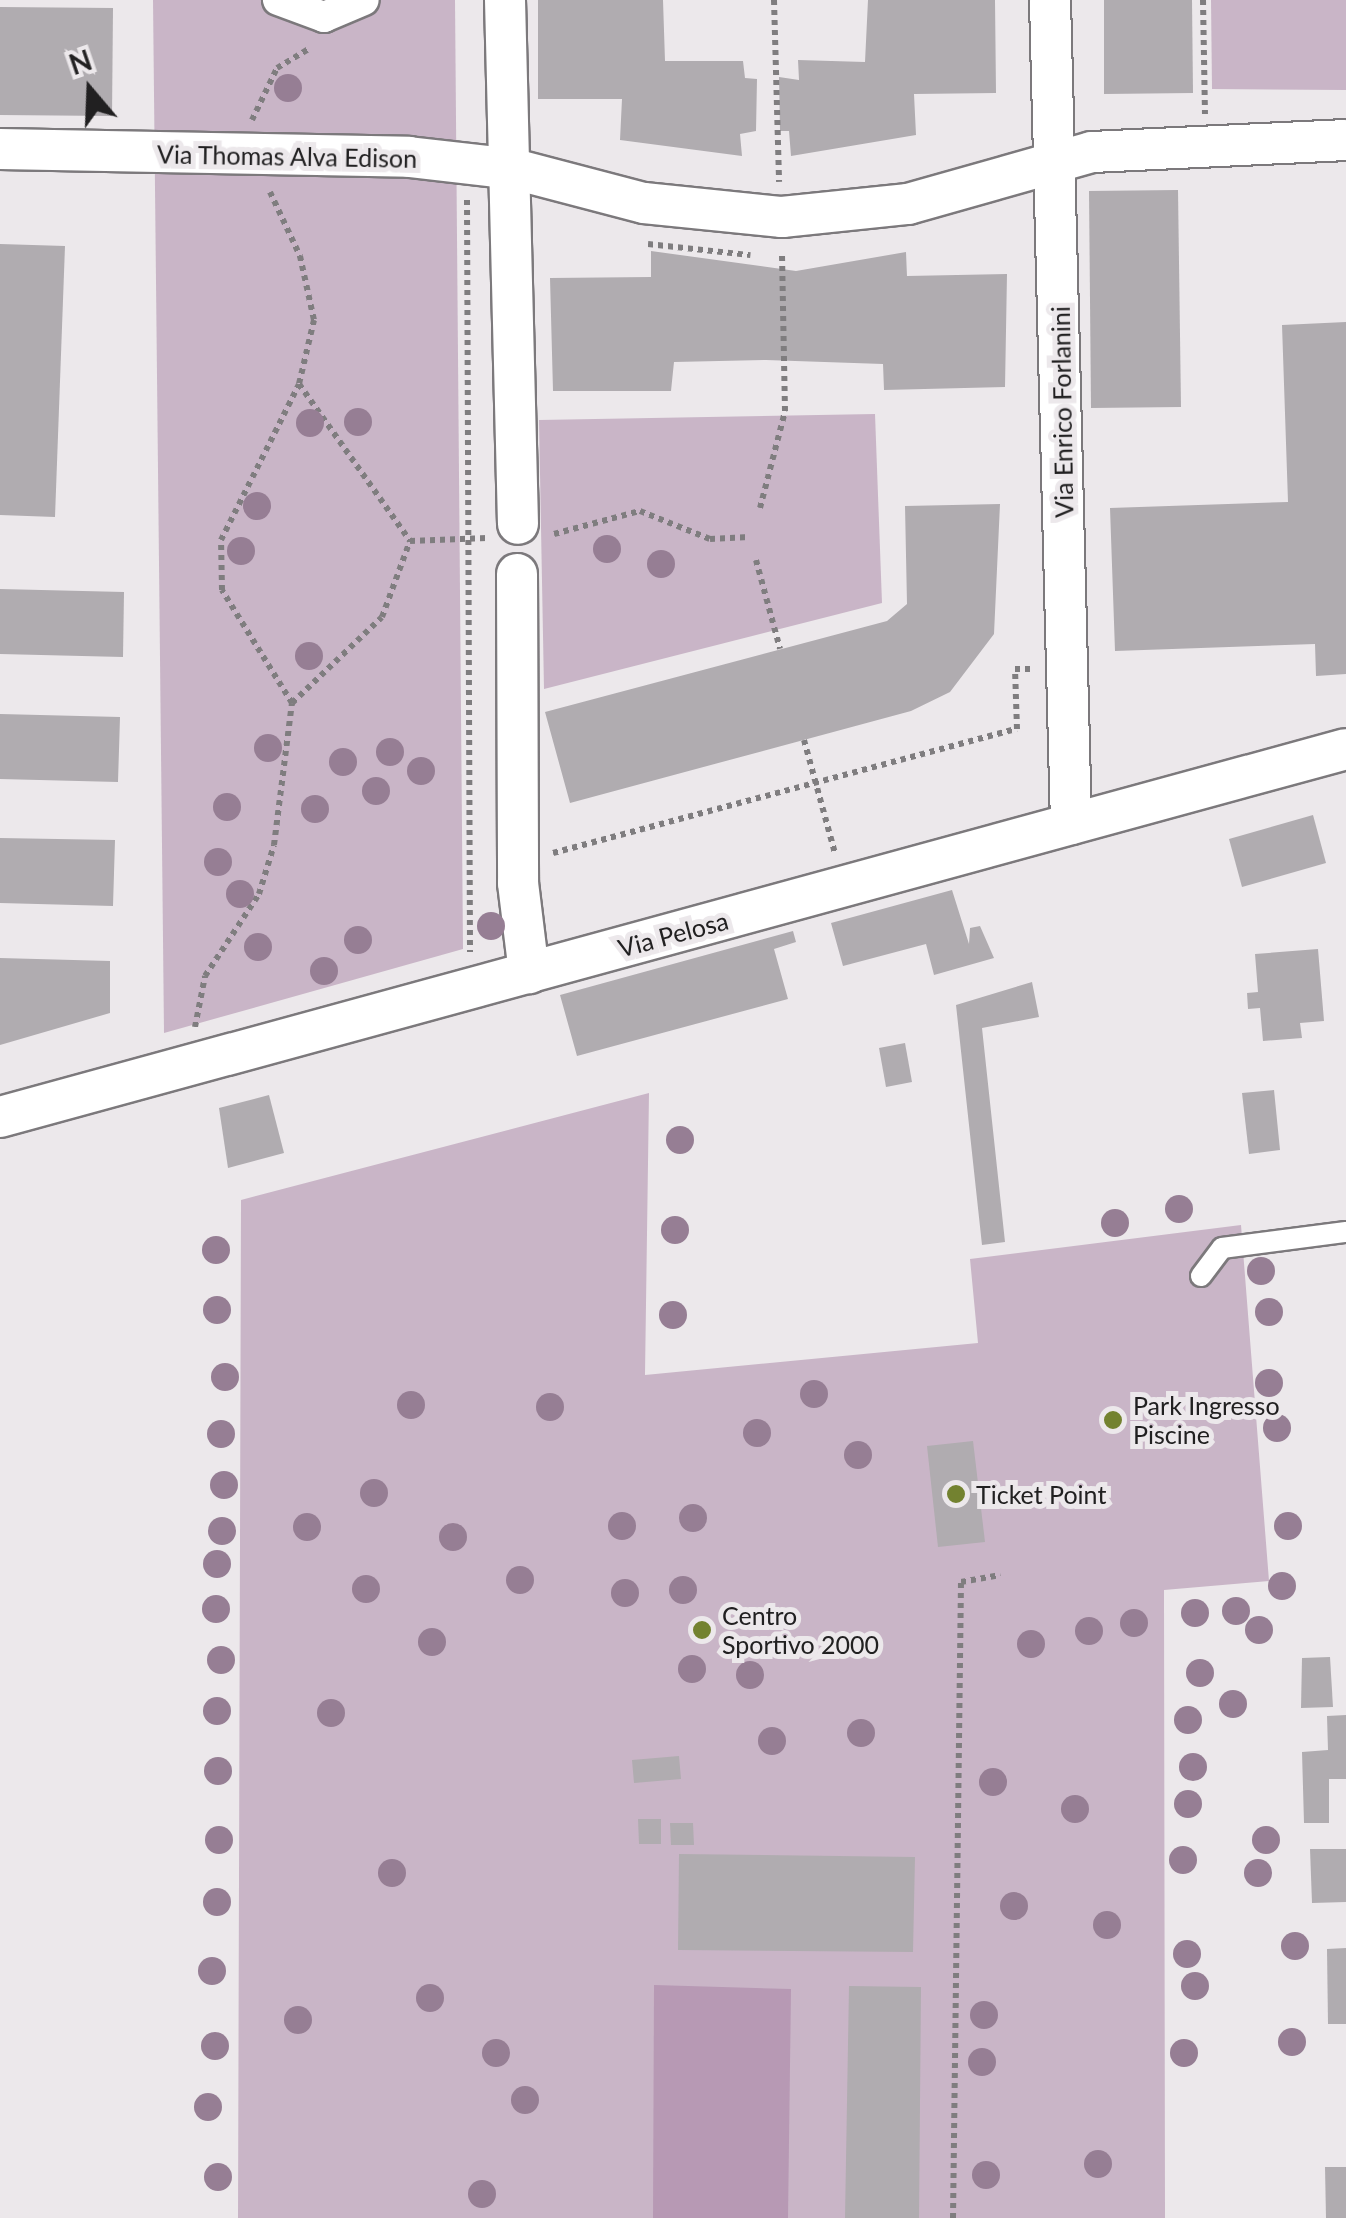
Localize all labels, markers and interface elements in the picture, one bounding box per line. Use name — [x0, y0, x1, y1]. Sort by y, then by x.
north arrow — [40, 40, 140, 140]
text: N — [64, 42, 96, 81]
street label: Via Thomas Alva Edison — [156, 139, 418, 173]
street label: Via Enrico Forlanini — [1045, 306, 1079, 518]
street label: Via Pelosa — [615, 905, 731, 963]
place label: Park Ingresso Piscine — [1133, 1391, 1280, 1450]
marker: Park Ingresso Piscine — [1102, 1409, 1124, 1431]
place label: Ticket Point — [976, 1479, 1106, 1509]
marker: Ticket Point — [945, 1483, 967, 1505]
place label: Centro Sportivo 2000 — [722, 1601, 879, 1660]
marker: Centro Sportivo 2000 — [691, 1619, 713, 1641]

